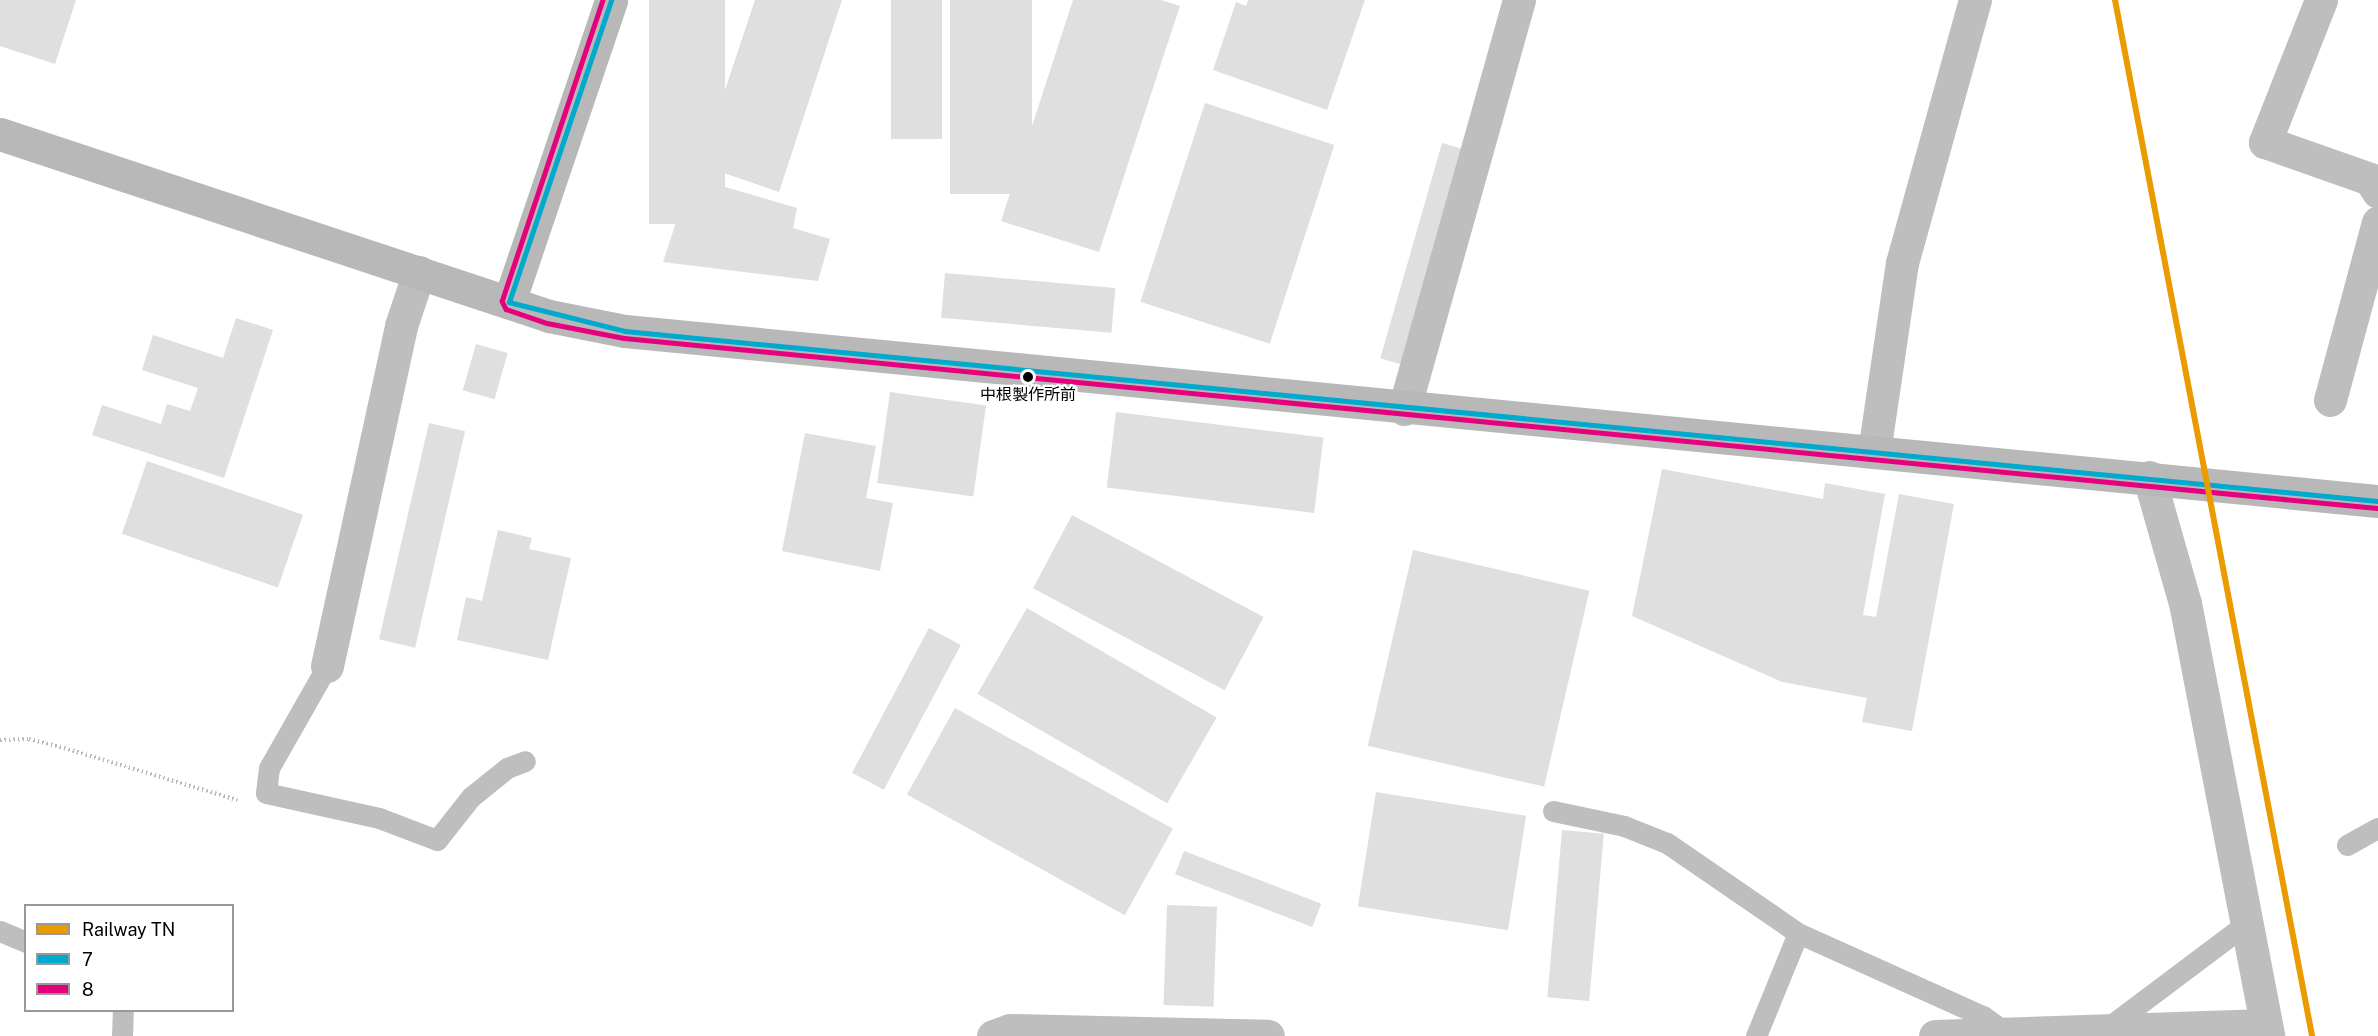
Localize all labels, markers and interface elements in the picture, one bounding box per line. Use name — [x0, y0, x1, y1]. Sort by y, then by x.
marker: 中根製作所前 — [1022, 371, 1034, 383]
place label: 中根製作所前 — [980, 385, 1076, 405]
legend — [24, 904, 234, 1012]
text: Railway TN — [82, 919, 175, 940]
text: 7 — [82, 949, 93, 970]
text: 8 — [82, 979, 94, 1000]

